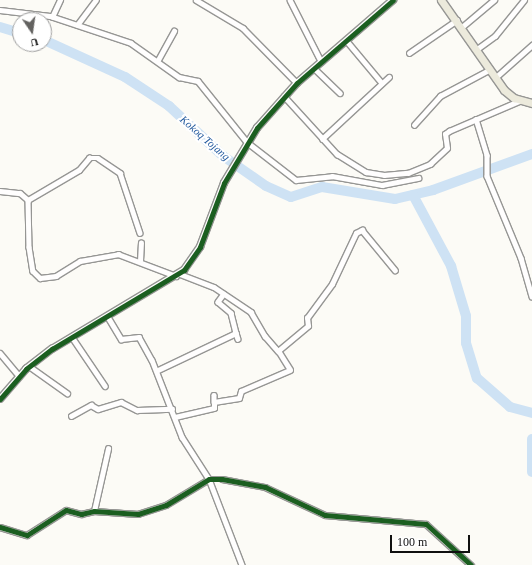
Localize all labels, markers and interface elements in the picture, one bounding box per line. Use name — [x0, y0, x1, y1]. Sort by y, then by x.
north arrow — [12, 12, 52, 52]
text: U — [29, 36, 40, 49]
water label: Kokoq Tojang — [177, 113, 233, 163]
scale bar — [392, 527, 472, 553]
text: 100 m — [397, 535, 427, 549]

